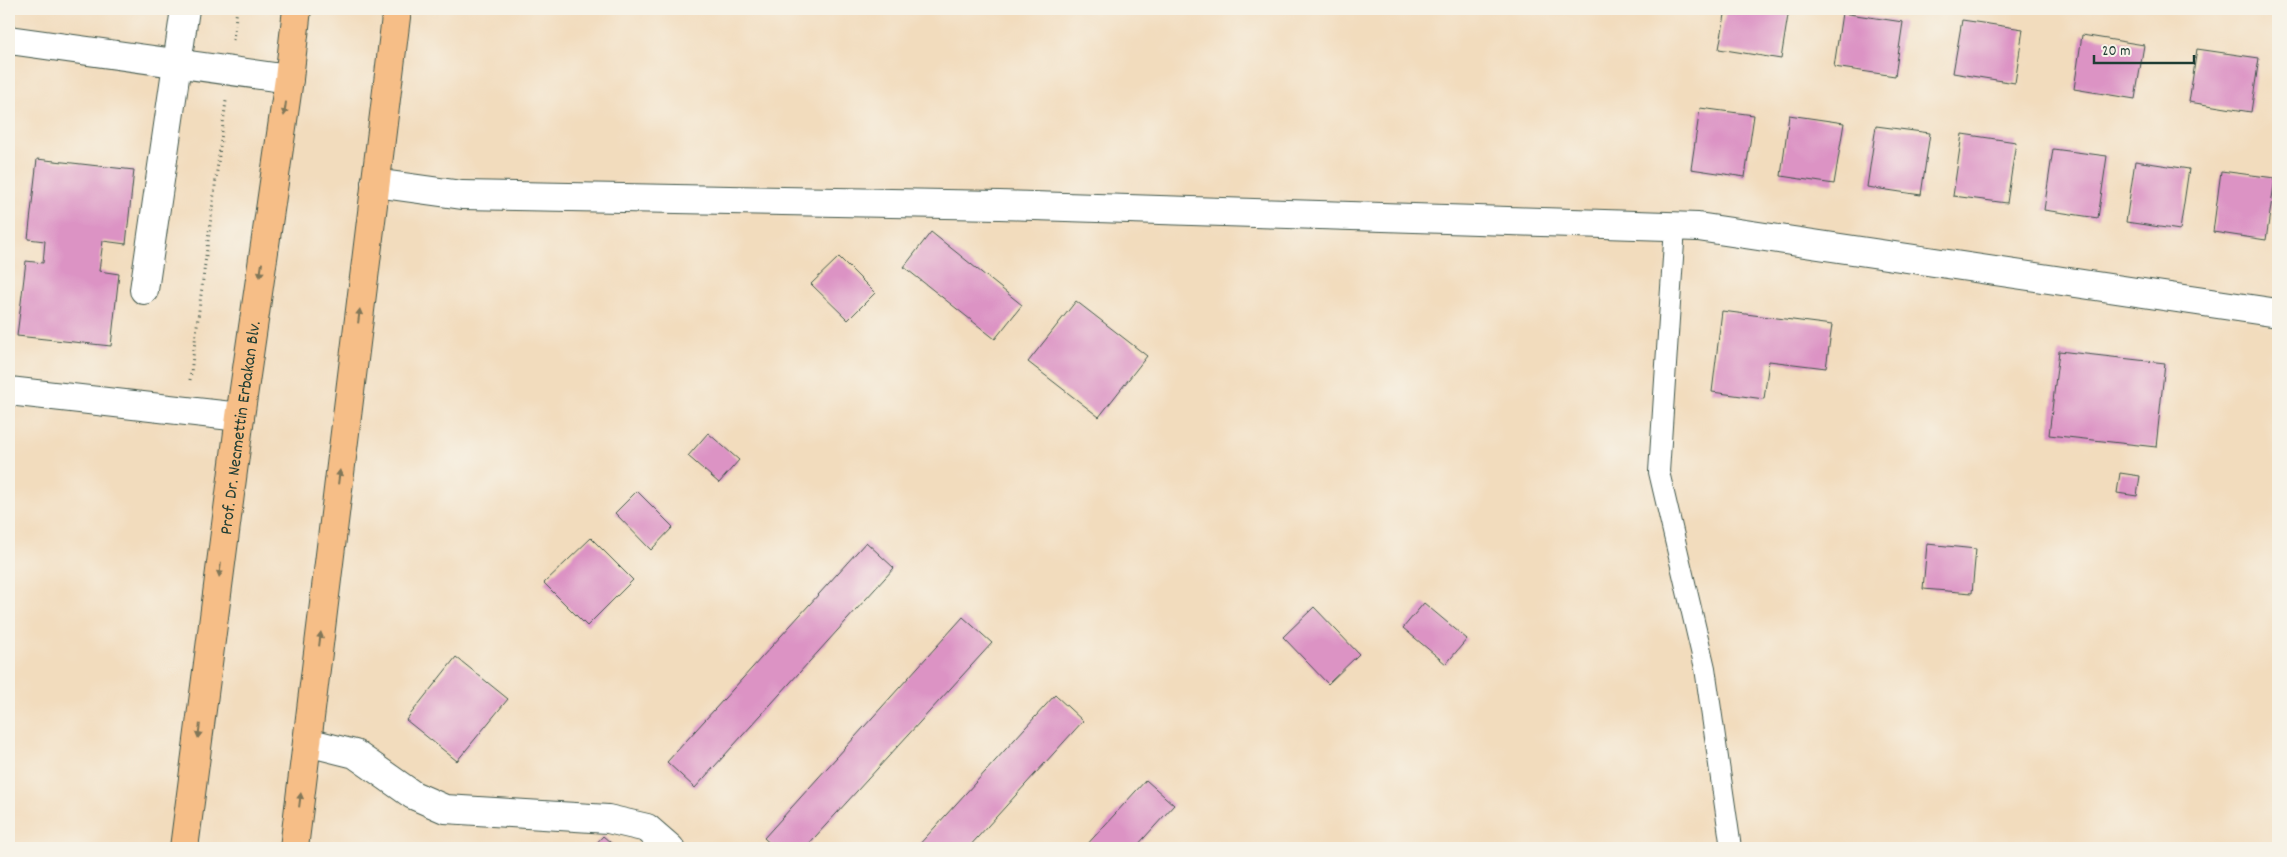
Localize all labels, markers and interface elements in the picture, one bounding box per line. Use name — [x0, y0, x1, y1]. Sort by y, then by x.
scale bar — [2094, 32, 2194, 64]
text: 20 m — [2102, 41, 2130, 63]
one-way arrow — [280, 102, 288, 118]
one-way arrow — [257, 262, 265, 278]
one-way arrow — [355, 308, 363, 324]
street label: Prof. Dr. Necmettin Erbakan Blv. — [215, 319, 269, 536]
one-way arrow — [335, 469, 343, 485]
one-way arrow — [215, 562, 223, 578]
one-way arrow — [316, 630, 324, 646]
one-way arrow — [195, 723, 203, 739]
one-way arrow — [296, 792, 304, 808]

